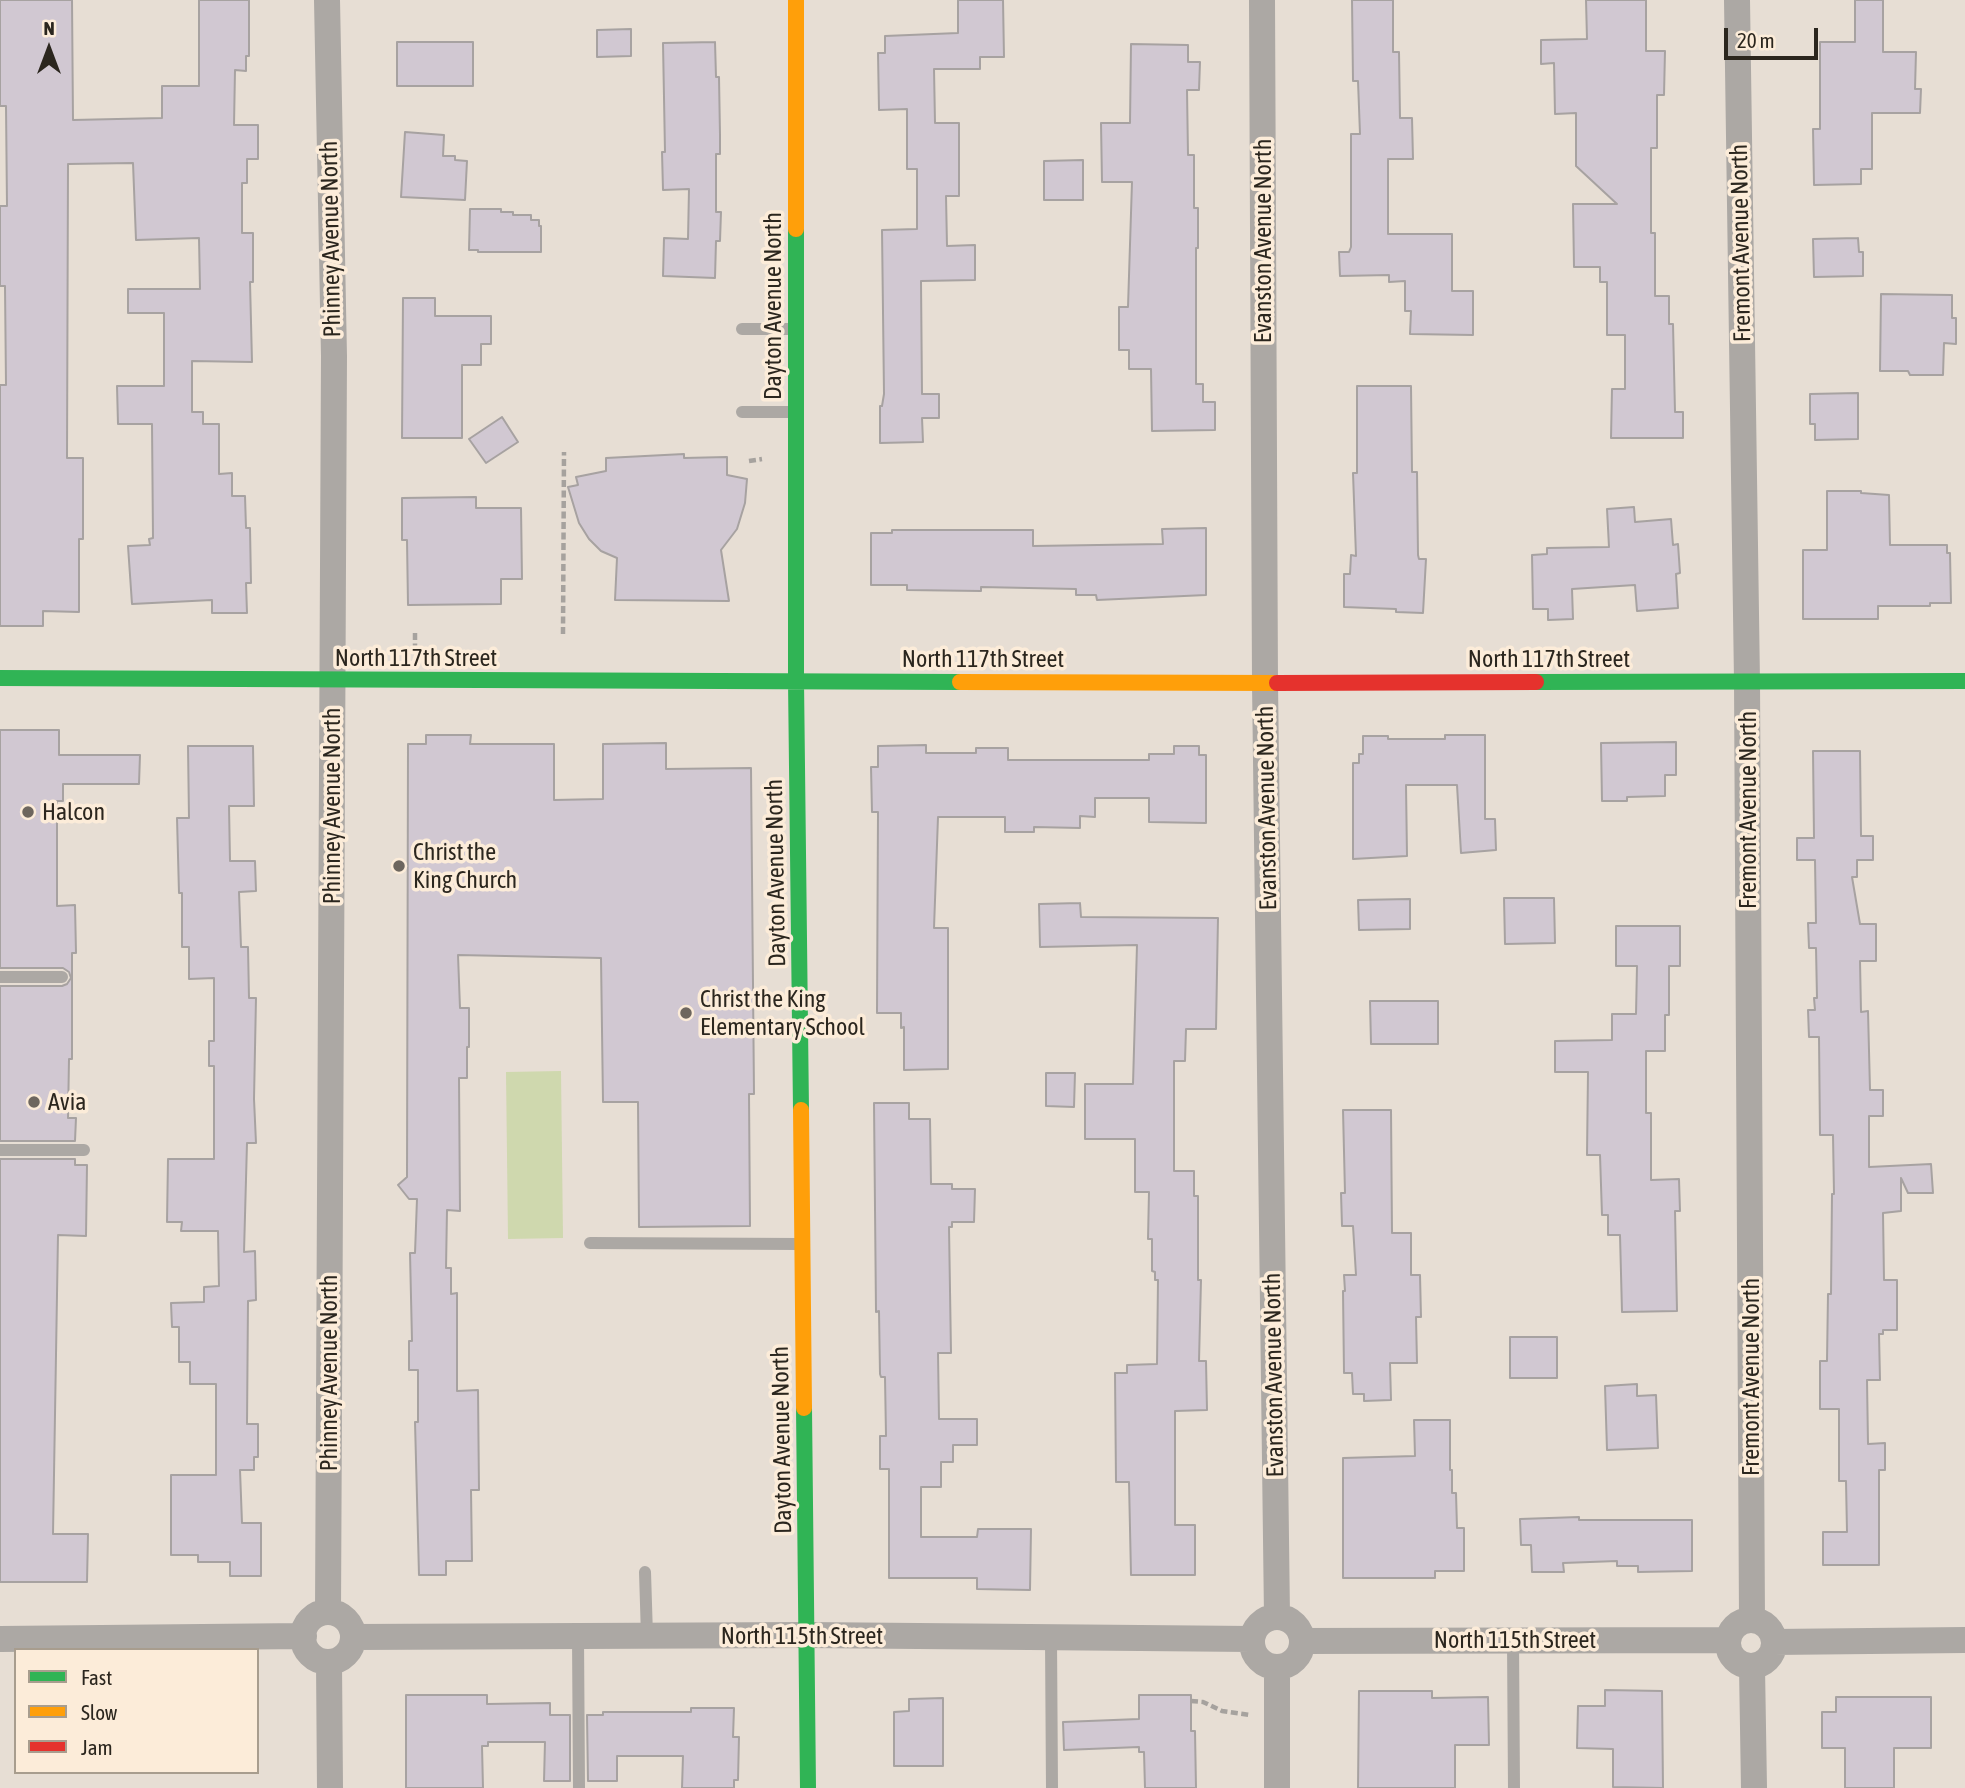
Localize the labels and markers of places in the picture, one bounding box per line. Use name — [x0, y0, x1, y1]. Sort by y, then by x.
place label: Halcon — [42, 798, 105, 826]
marker: Halcon — [20, 804, 36, 820]
place label: Christ the King Church — [413, 838, 517, 894]
marker: Christ the King Church — [391, 858, 407, 874]
place label: Christ the King Elementary School — [700, 985, 865, 1041]
marker: Christ the King Elementary School — [678, 1005, 694, 1021]
place label: Avia — [48, 1088, 86, 1116]
marker: Avia — [26, 1094, 42, 1110]

